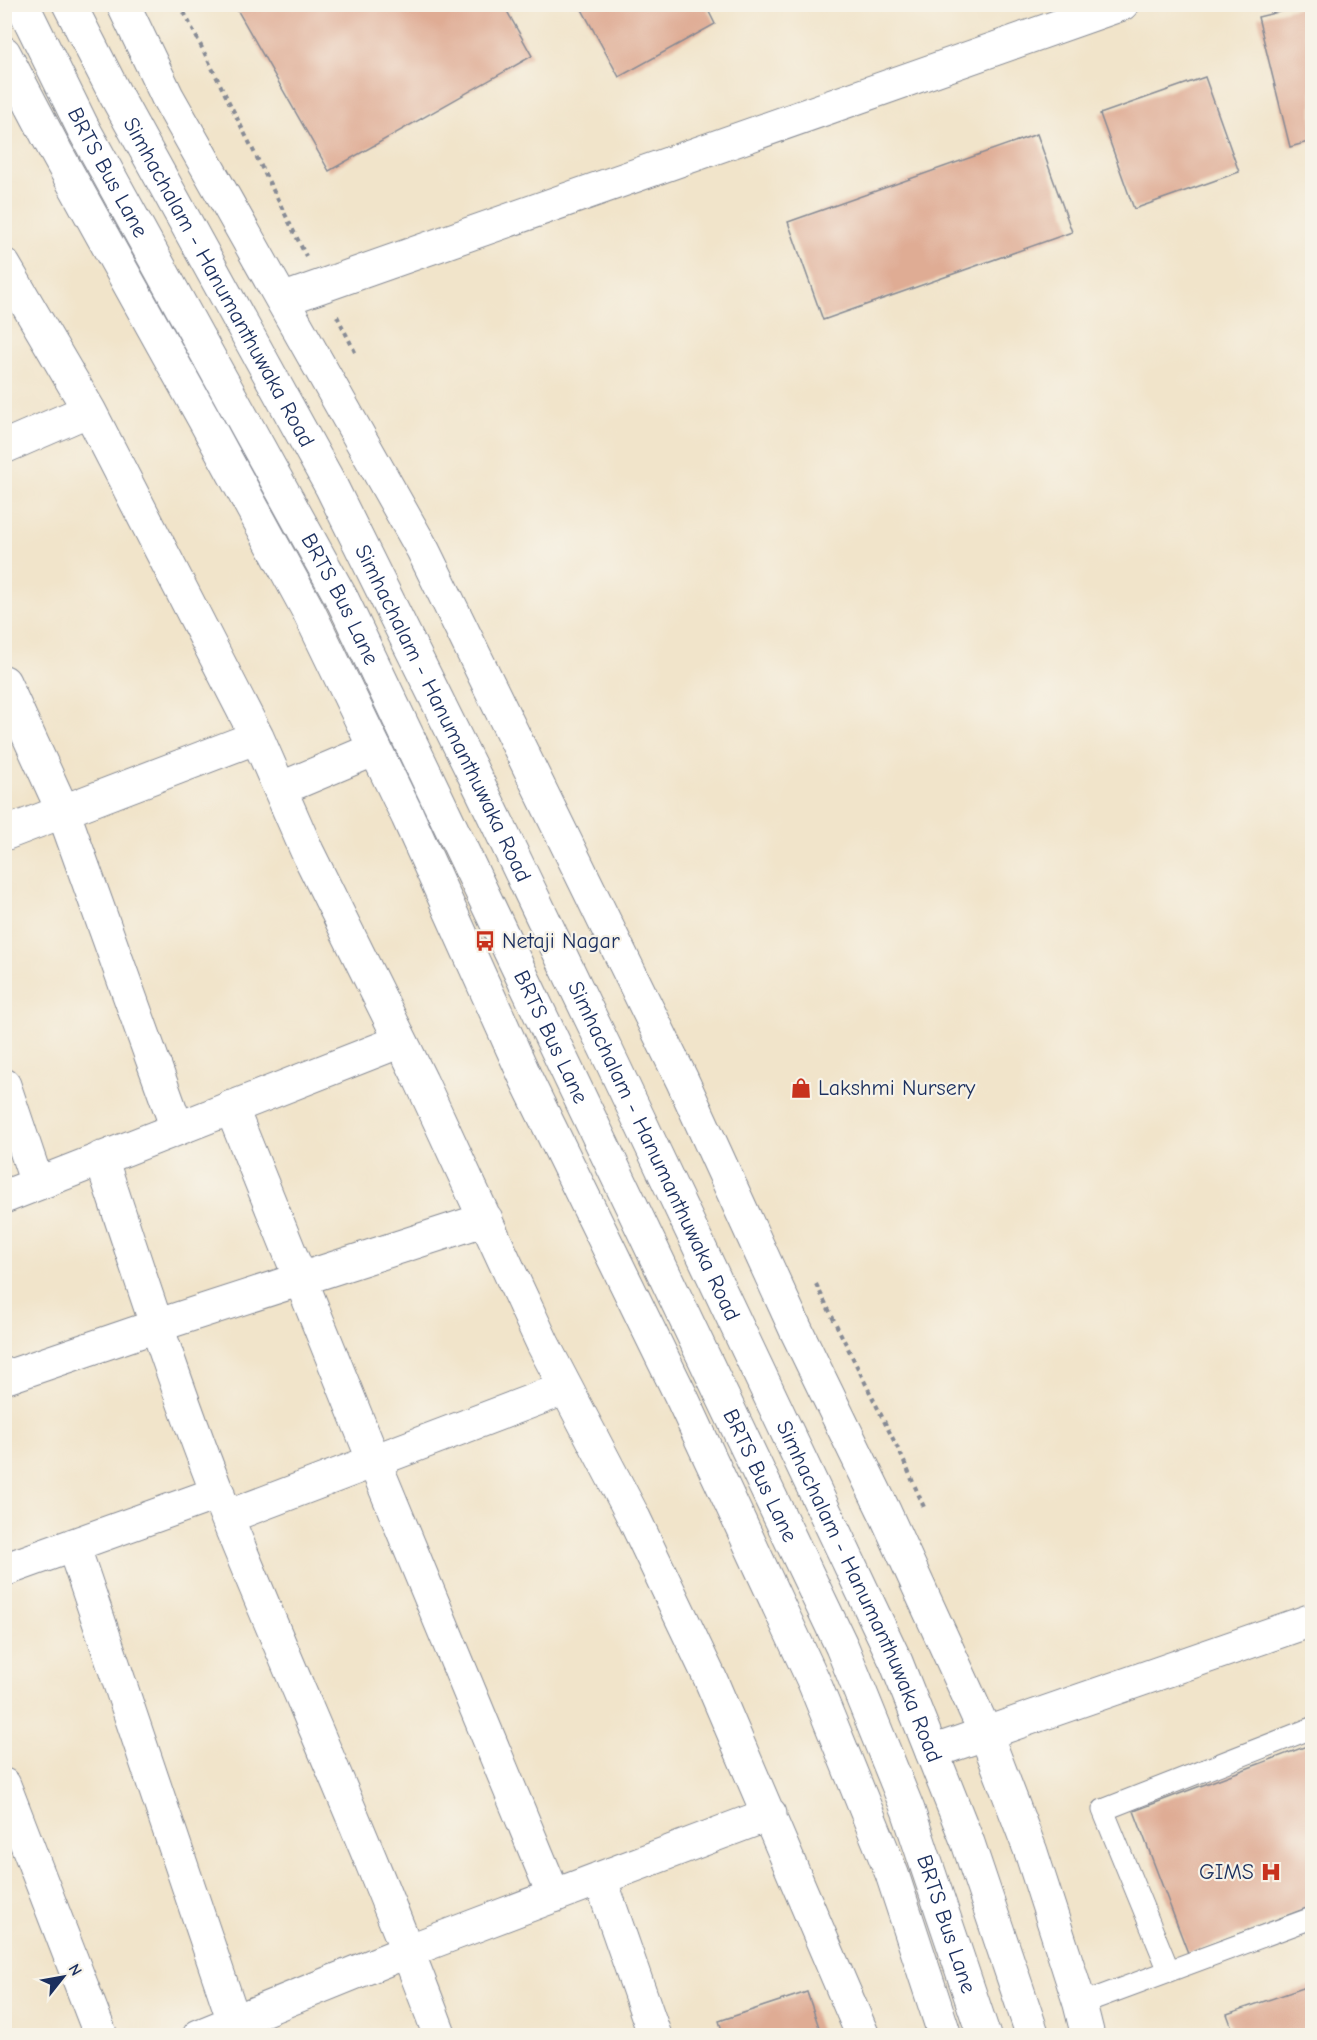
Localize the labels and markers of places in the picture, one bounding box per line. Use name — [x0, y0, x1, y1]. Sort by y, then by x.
place label: Netaji Nagar — [502, 928, 620, 954]
bus stop icon: Netaji Nagar — [473, 929, 497, 953]
place label: Lakshmi Nursery — [818, 1075, 975, 1101]
shop icon: Lakshmi Nursery — [789, 1076, 813, 1100]
place label: GIMS — [1199, 1859, 1254, 1885]
hospital icon: GIMS — [1259, 1860, 1283, 1884]

